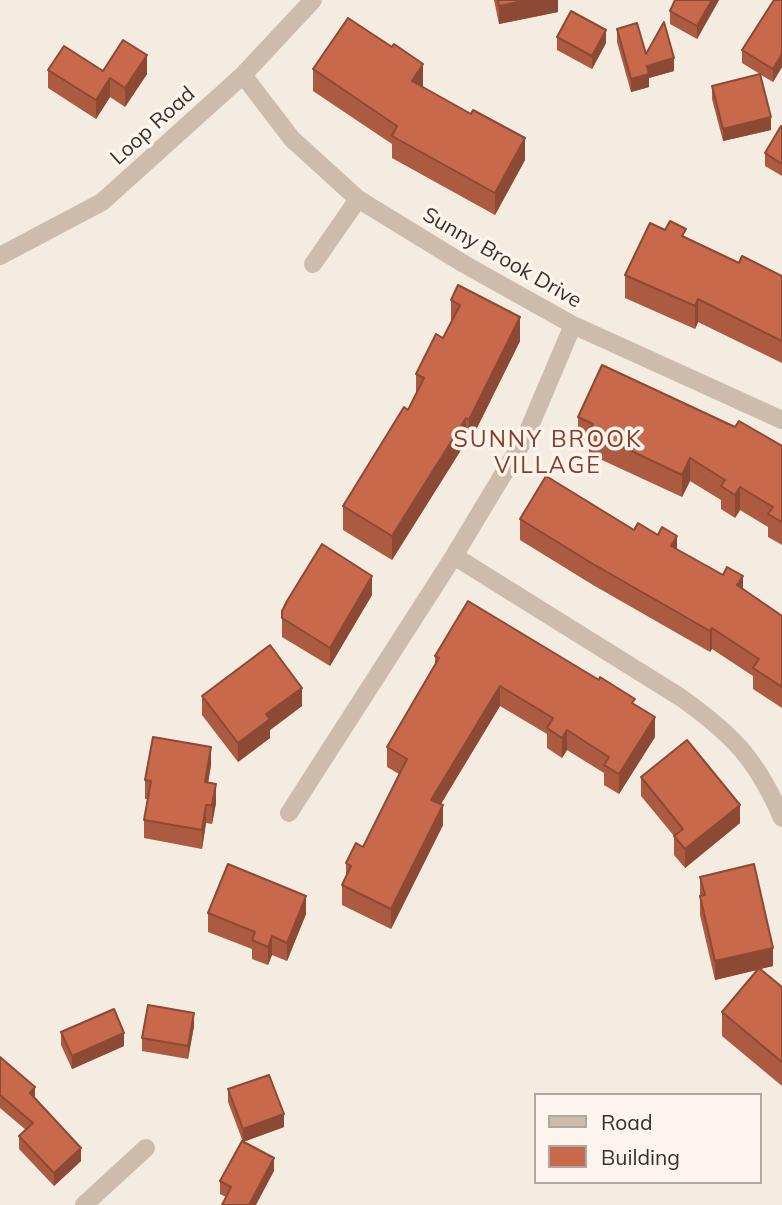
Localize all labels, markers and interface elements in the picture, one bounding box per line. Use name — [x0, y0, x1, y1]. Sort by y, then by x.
street label: Loop Road — [106, 82, 200, 170]
street label: Sunny Brook Drive — [418, 202, 586, 314]
district label: SUNNY BROOK VILLAGE — [455, 426, 641, 480]
legend — [534, 1093, 761, 1184]
text: Road — [601, 1109, 652, 1135]
text: Building — [601, 1144, 680, 1170]

